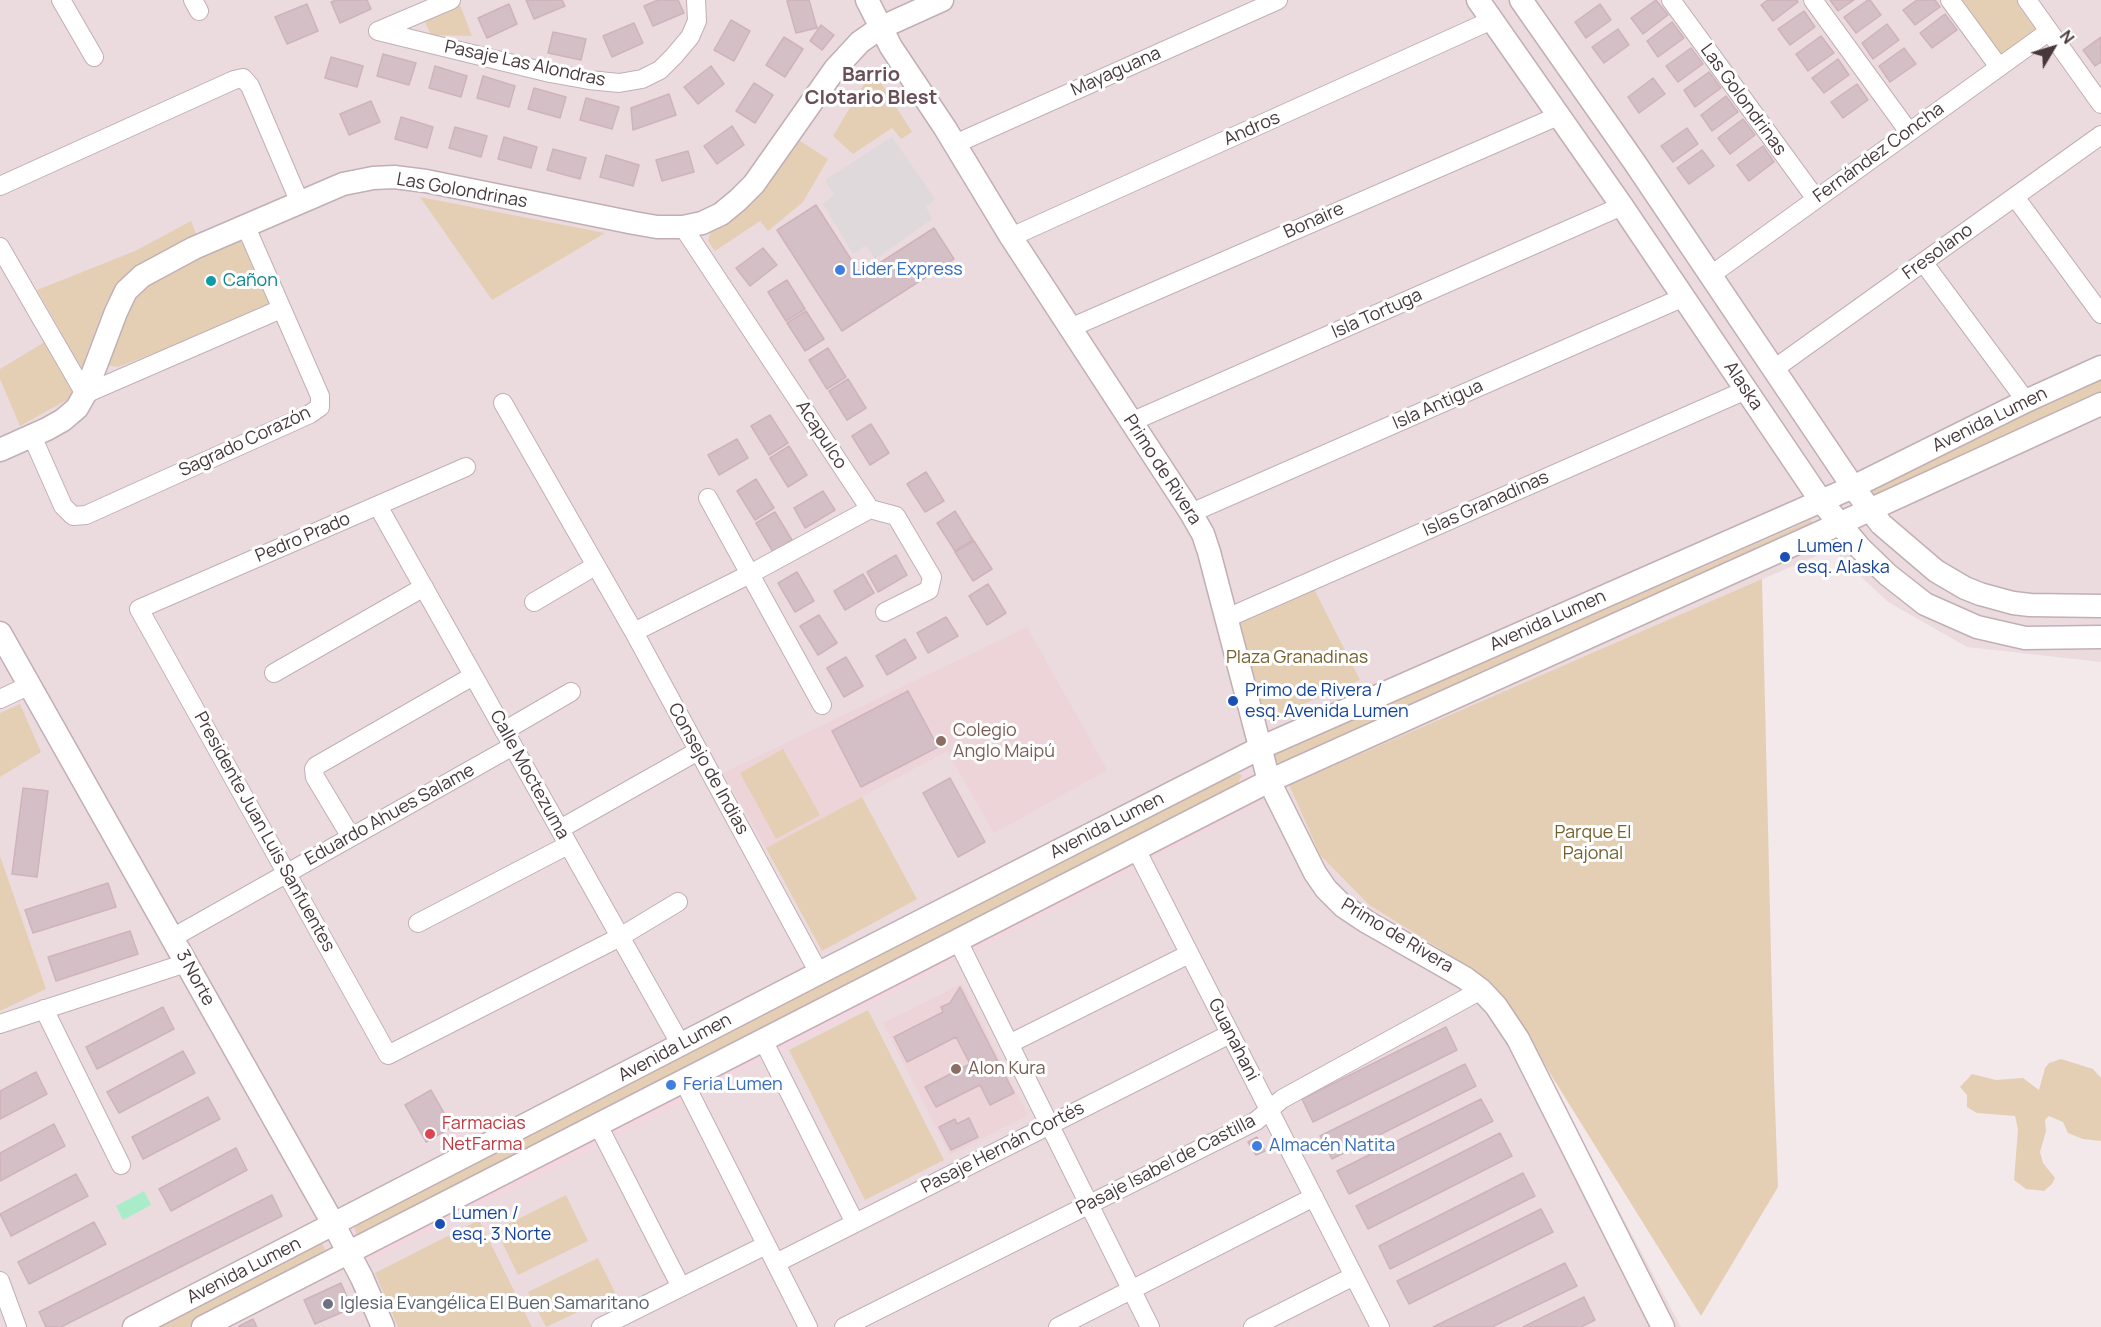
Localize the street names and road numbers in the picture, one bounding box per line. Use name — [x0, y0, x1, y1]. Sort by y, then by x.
street label: Pasaje Las Alondras — [443, 36, 607, 92]
street label: Las Golondrinas — [1695, 40, 1791, 160]
street label: Mayaguana — [1068, 43, 1164, 101]
street label: Fernández Concha — [1809, 98, 1949, 208]
street label: Andros — [1221, 107, 1283, 151]
street label: Las Golondrinas — [395, 169, 529, 213]
street label: Bonaire — [1281, 198, 1347, 244]
street label: Fresolano — [1899, 219, 1977, 285]
street label: Isla Tortuga — [1329, 285, 1425, 343]
street label: Alaska — [1719, 358, 1767, 414]
street label: Isla Antigua — [1390, 376, 1486, 434]
street label: Avenida Lumen — [1929, 383, 2051, 457]
street label: Acapulco — [791, 397, 851, 473]
street label: Sagrado Corazón — [176, 402, 314, 482]
street label: Primo de Rivera — [1118, 411, 1206, 529]
street label: Islas Granadinas — [1420, 467, 1552, 541]
street label: Pedro Prado — [252, 508, 354, 568]
street label: Avenida Lumen — [1487, 586, 1609, 656]
street label: Consejo de Indias — [663, 700, 753, 838]
street label: Calle Moctezuma — [485, 707, 573, 843]
street label: Presidente Juan Luis Sanfuentes — [189, 708, 339, 956]
street label: Eduardo Ahues Salame — [302, 759, 478, 871]
street label: Avenida Lumen — [1046, 788, 1168, 864]
street label: Primo de Rivera — [1337, 894, 1457, 978]
street label: 3 Norte — [171, 946, 219, 1010]
street label: Guanahani — [1203, 995, 1263, 1085]
street label: Avenida Lumen — [615, 1009, 735, 1087]
street label: Pasaje Hernán Cortés — [918, 1098, 1088, 1198]
street label: Pasaje Isabel de Castilla — [1073, 1110, 1259, 1220]
street label: Avenida Lumen — [183, 1233, 305, 1309]

